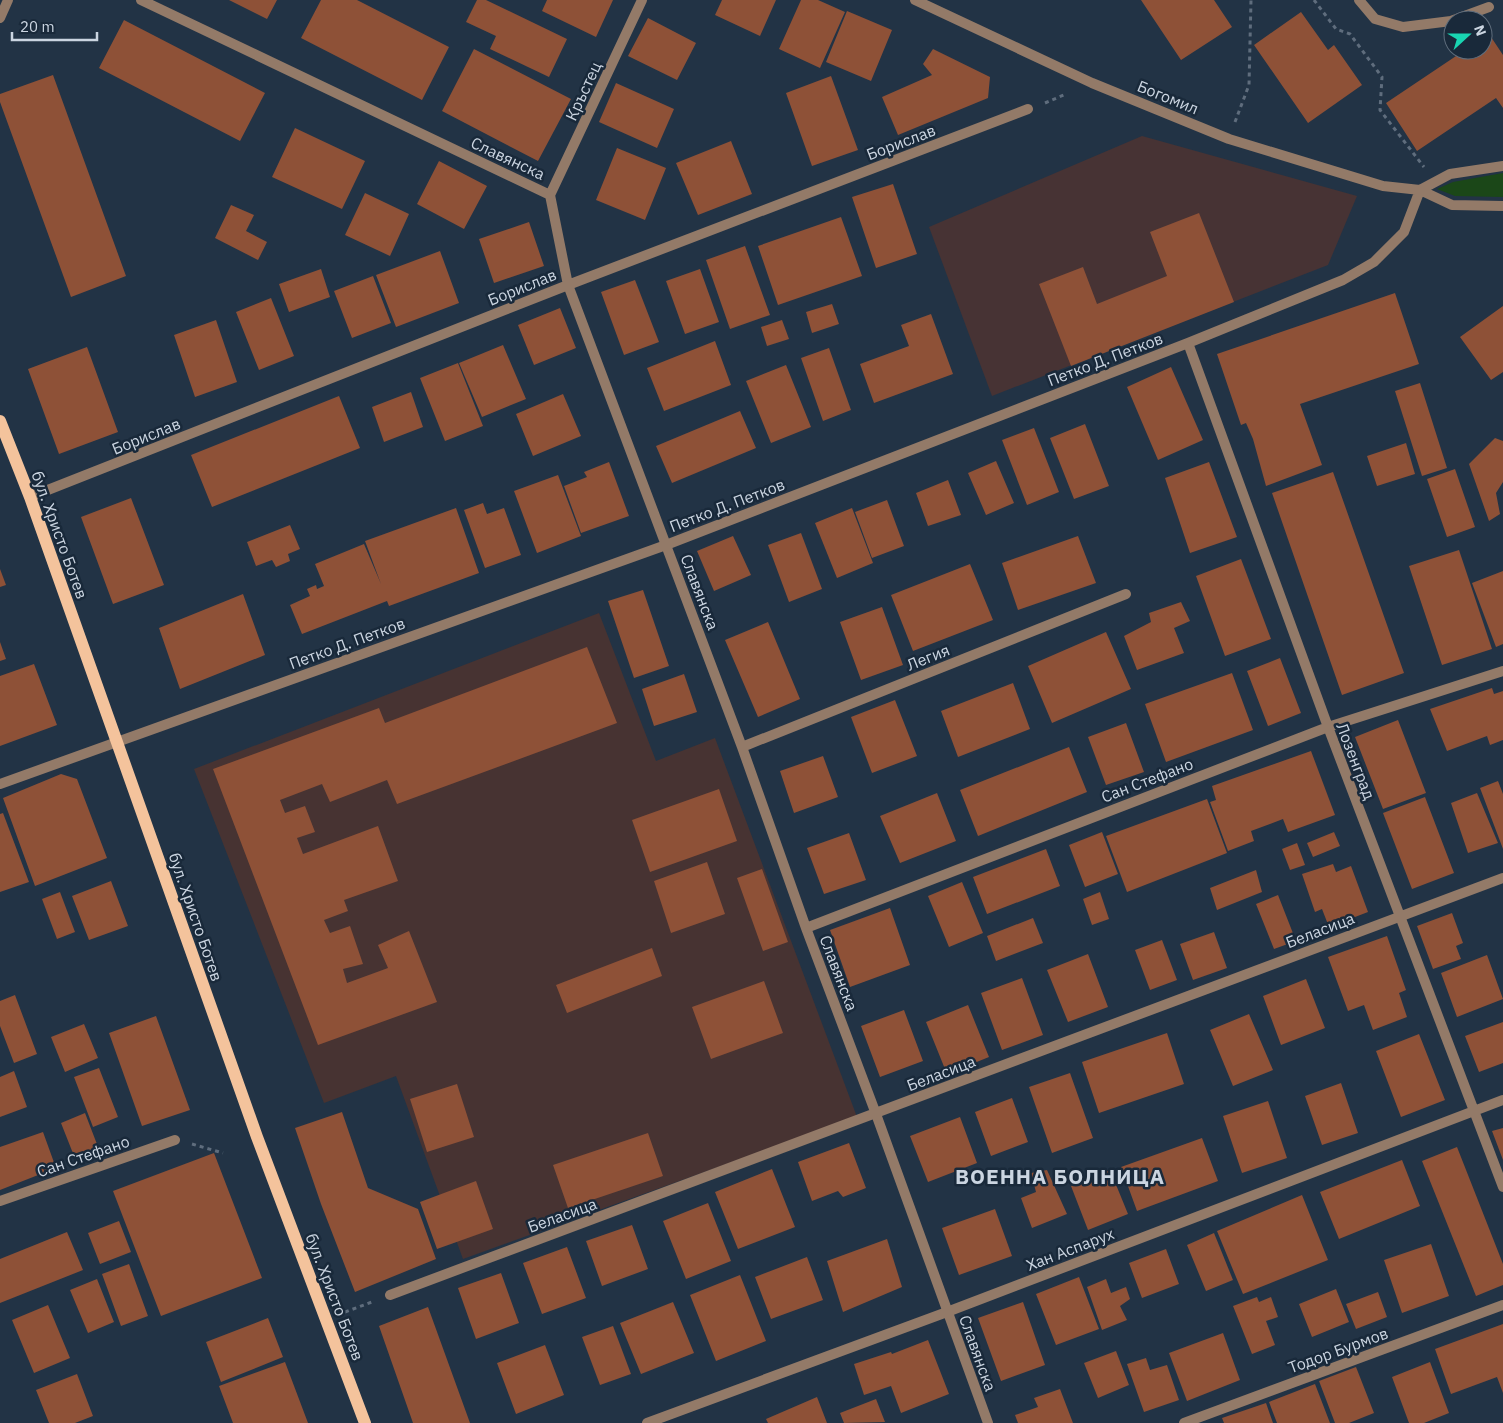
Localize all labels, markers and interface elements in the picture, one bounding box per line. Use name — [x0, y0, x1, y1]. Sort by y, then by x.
scale bar — [12, 10, 98, 42]
north arrow — [1443, 10, 1493, 60]
text: 20 m — [20, 17, 55, 36]
text: N — [1470, 22, 1490, 38]
street label: Кръстец — [561, 58, 606, 124]
street label: Богомил — [1134, 76, 1202, 118]
street label: Борислав — [864, 120, 938, 164]
street label: Славянска — [468, 132, 549, 184]
street label: Борислав — [485, 264, 559, 310]
street label: Петко Д. Петков — [1044, 328, 1166, 390]
street label: Борислав — [109, 413, 183, 459]
street label: бул. Христо Ботев — [28, 468, 92, 602]
street label: Петко Д. Петков — [666, 474, 788, 536]
street label: Славянска — [676, 551, 724, 633]
street label: Петко Д. Петков — [286, 613, 408, 673]
street label: Легия — [904, 639, 952, 675]
street label: Лозенград — [1332, 720, 1380, 803]
street label: Сан Стефано — [1098, 753, 1196, 807]
street label: бул. Христо Ботев — [165, 850, 227, 984]
street label: Беласица — [1283, 908, 1358, 952]
street label: Славянска — [815, 932, 863, 1014]
street label: Беласица — [904, 1051, 979, 1095]
street label: Сан Стефано — [34, 1131, 132, 1181]
district label: ВОЕННА БОЛНИЦА — [955, 1162, 1165, 1190]
street label: Беласица — [525, 1193, 600, 1237]
street label: Хан Аспарух — [1023, 1223, 1117, 1275]
street label: бул. Христо Ботев — [302, 1231, 368, 1363]
street label: Славянска — [955, 1312, 1001, 1394]
street label: Тодор Бурмов — [1285, 1323, 1391, 1377]

